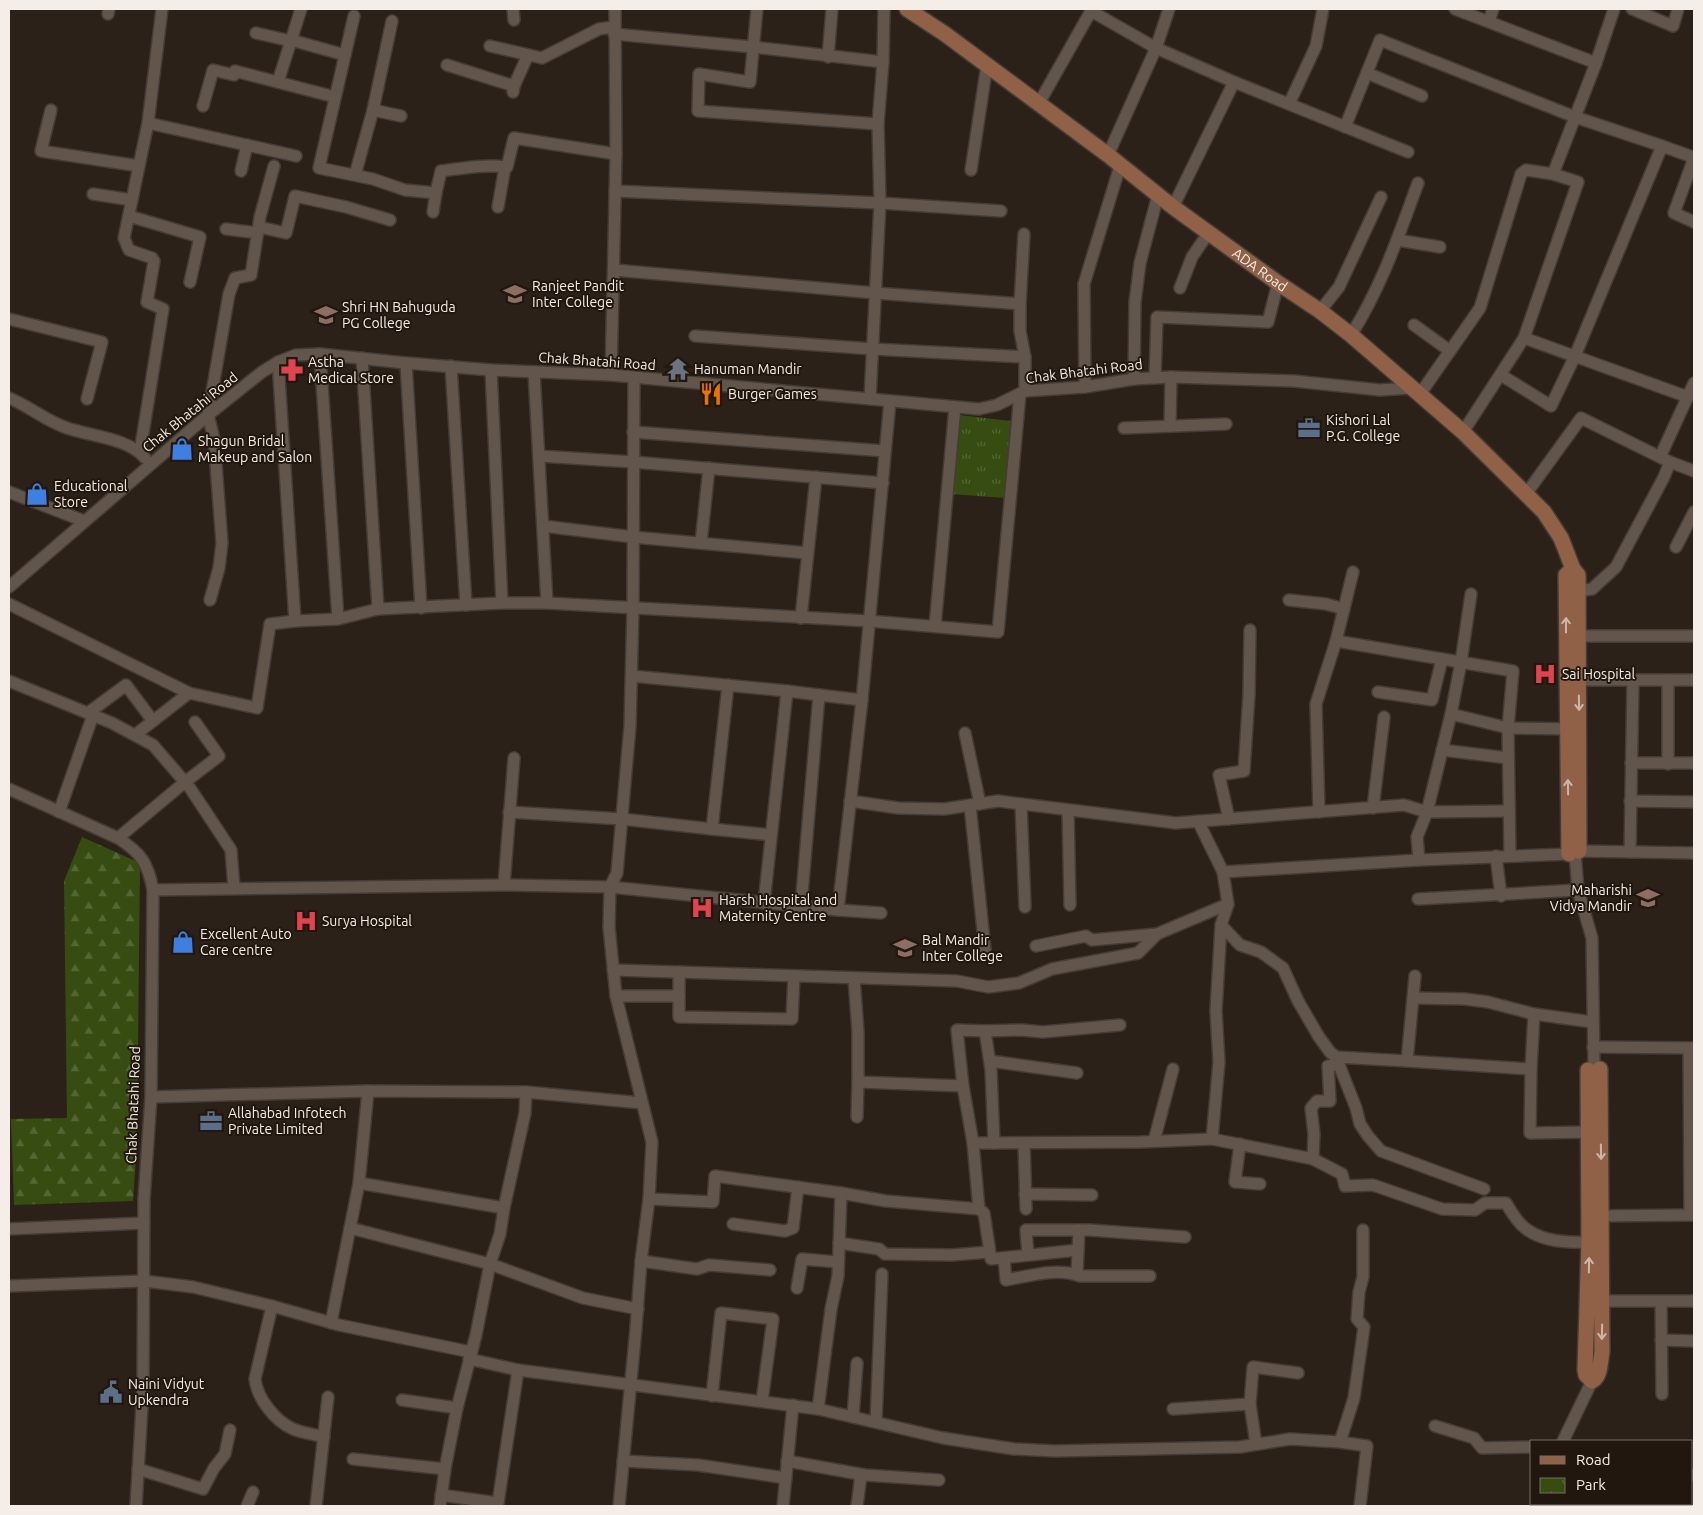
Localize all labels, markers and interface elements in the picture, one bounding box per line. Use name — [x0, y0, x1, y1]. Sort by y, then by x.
street label: ADA Road — [1229, 245, 1290, 295]
place label: Ranjeet Pandit Inter College — [532, 278, 624, 310]
school or university icon: Ranjeet Pandit Inter College — [502, 281, 528, 307]
place label: Shri HN Bahuguda PG College — [342, 299, 456, 331]
school or university icon: Shri HN Bahuguda PG College — [313, 302, 339, 328]
street label: Chak Bhatahi Road — [538, 349, 656, 373]
place label: Astha Medical Store — [308, 354, 394, 386]
temple icon: Hanuman Mandir — [665, 356, 691, 382]
street label: Chak Bhatahi Road — [1025, 356, 1143, 386]
pharmacy icon: Astha Medical Store — [279, 357, 305, 383]
place label: Hanuman Mandir — [694, 361, 802, 377]
street label: Chak Bhatahi Road — [139, 369, 241, 455]
restaurant icon: Burger Games — [698, 381, 724, 407]
place label: Burger Games — [728, 386, 817, 402]
place label: Kishori Lal P.G. College — [1326, 412, 1400, 444]
office icon: Kishori Lal P.G. College — [1296, 415, 1322, 441]
place label: Shagun Bridal Makeup and Salon — [198, 433, 312, 465]
shop icon: Shagun Bridal Makeup and Salon — [169, 436, 195, 462]
place label: Educational Store — [54, 478, 128, 510]
shop icon: Educational Store — [24, 481, 50, 507]
one-way arrow — [1561, 617, 1571, 634]
hospital icon: Sai Hospital — [1532, 661, 1558, 687]
place label: Sai Hospital — [1562, 666, 1635, 682]
one-way arrow — [1574, 694, 1584, 711]
one-way arrow — [1563, 780, 1573, 796]
place label: Maharishi Vidya Mandir — [1550, 882, 1633, 914]
school or university icon: Maharishi Vidya Mandir — [1635, 885, 1661, 911]
place label: Harsh Hospital and Maternity Centre — [719, 892, 837, 924]
hospital icon: Harsh Hospital and Maternity Centre — [689, 895, 715, 921]
hospital icon: Surya Hospital — [293, 908, 319, 934]
place label: Surya Hospital — [322, 913, 412, 929]
place label: Excellent Auto Care centre — [200, 926, 292, 958]
shop icon: Excellent Auto Care centre — [170, 929, 196, 955]
place label: Bal Mandir Inter College — [922, 932, 1003, 964]
school or university icon: Bal Mandir Inter College — [892, 935, 918, 961]
street label: Chak Bhatahi Road — [123, 1046, 143, 1164]
place label: Allahabad Infotech Private Limited — [228, 1105, 346, 1137]
office icon: Allahabad Infotech Private Limited — [198, 1108, 224, 1134]
one-way arrow — [1596, 1144, 1606, 1160]
one-way arrow — [1584, 1257, 1594, 1273]
one-way arrow — [1597, 1324, 1607, 1340]
place label: Naini Vidyut Upkendra — [128, 1376, 205, 1408]
public building icon: Naini Vidyut Upkendra — [98, 1379, 124, 1405]
legend — [1530, 1440, 1693, 1505]
text: Road — [1576, 1451, 1611, 1468]
text: Park — [1576, 1476, 1606, 1493]

